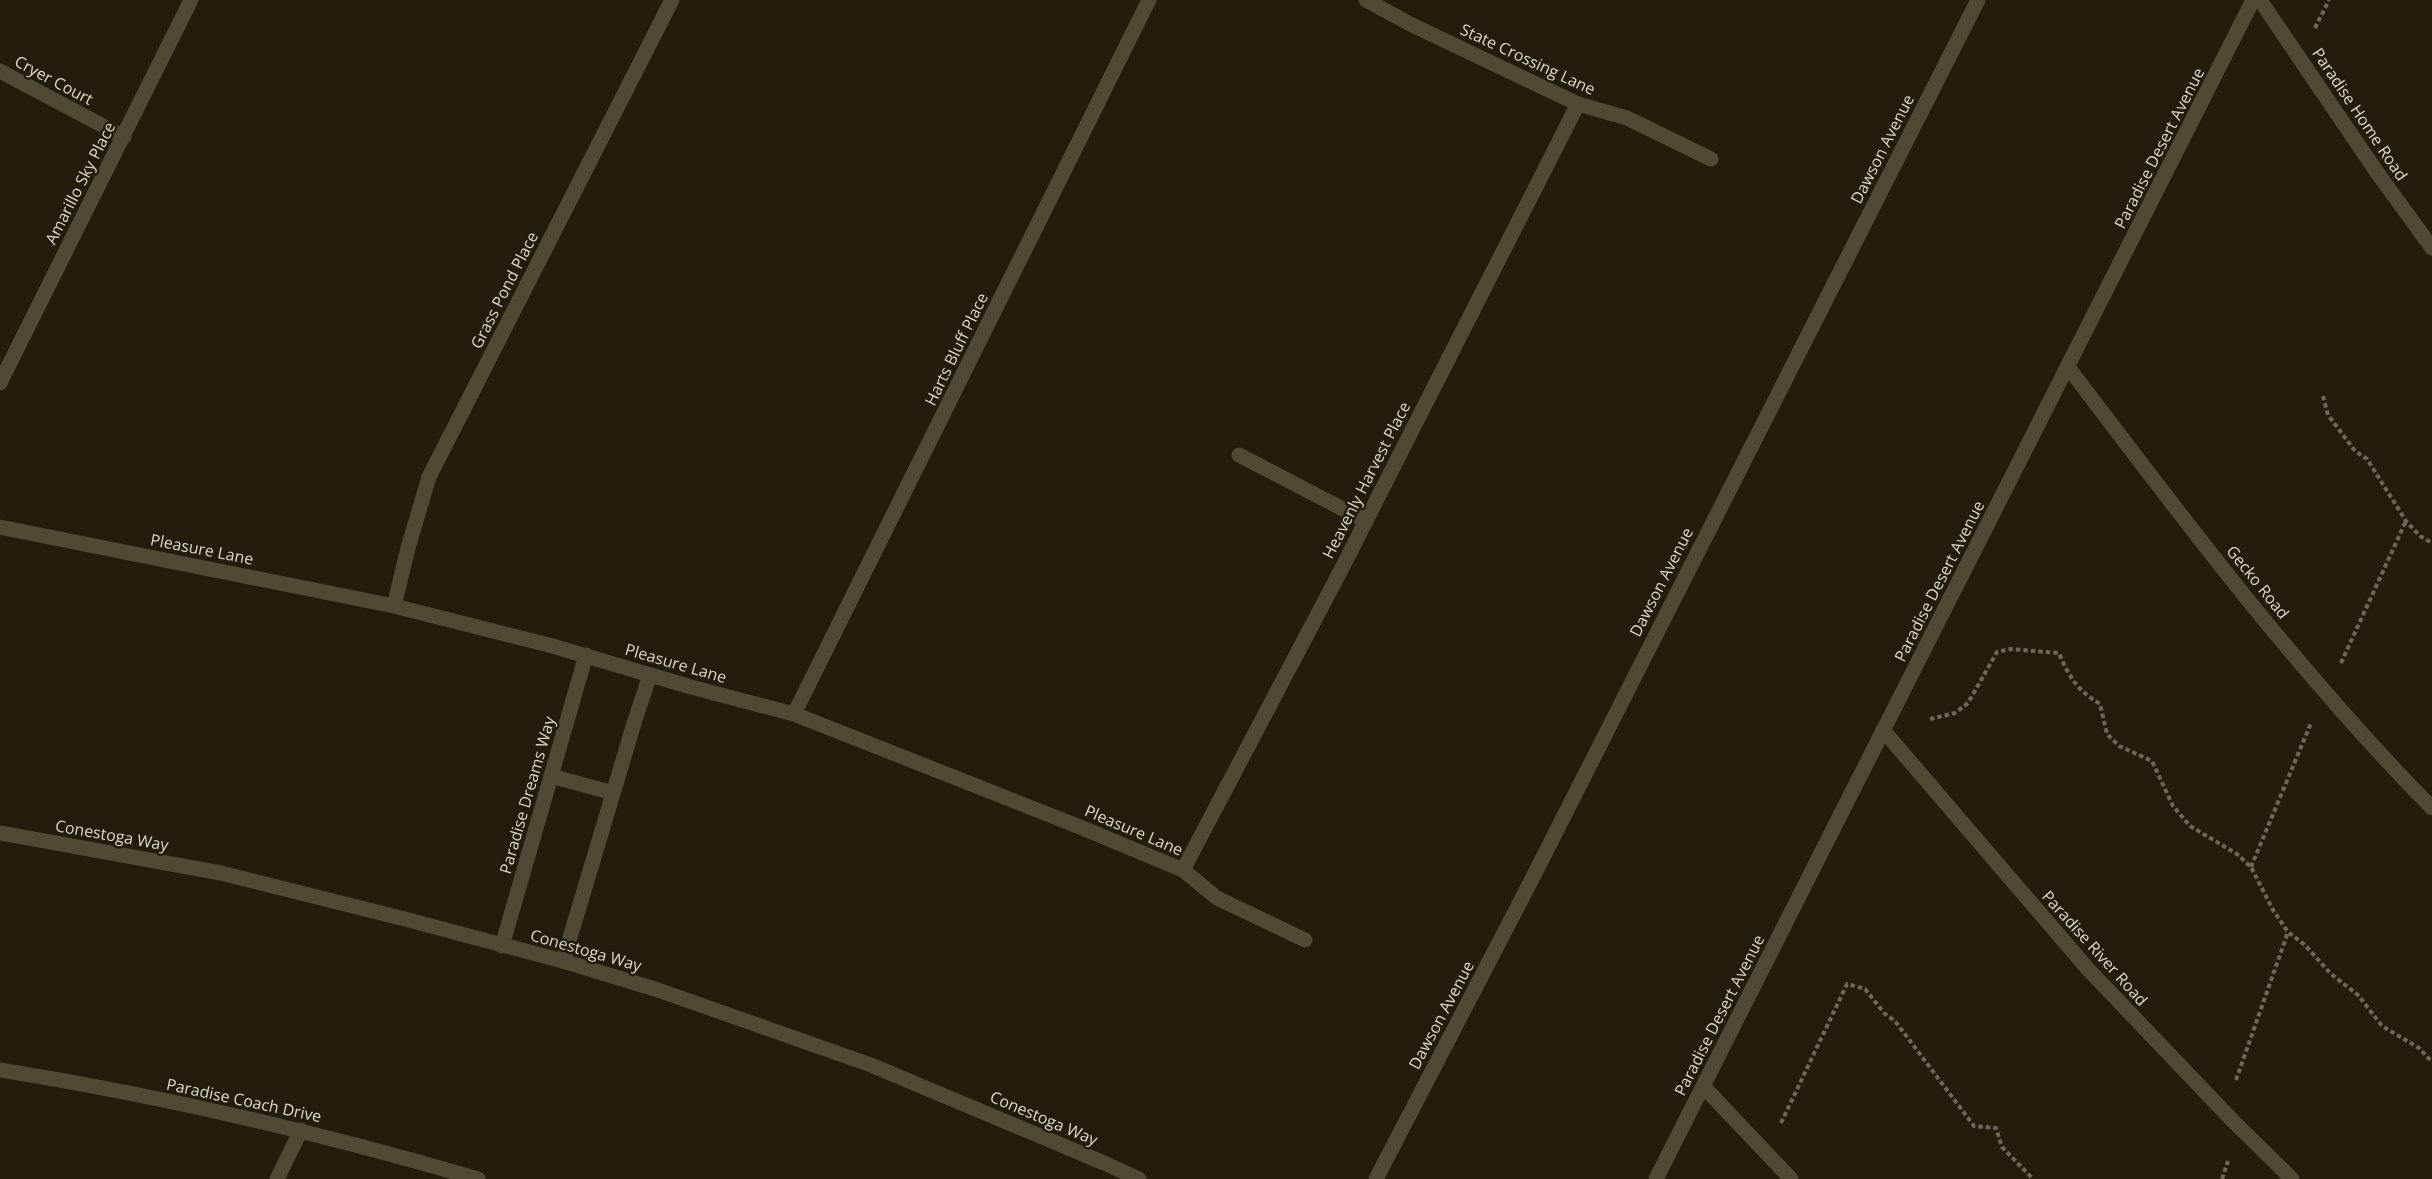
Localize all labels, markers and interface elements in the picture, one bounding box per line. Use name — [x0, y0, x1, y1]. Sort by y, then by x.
street label: State Crossing Lane — [1457, 18, 1599, 100]
street label: Paradise Home Road — [2307, 43, 2413, 185]
street label: Cryer Court — [11, 50, 97, 110]
street label: Paradise Desert Avenue — [2109, 64, 2209, 232]
street label: Dawson Avenue — [1845, 91, 1919, 207]
street label: Amarillo Sky Place — [40, 118, 120, 248]
street label: Grass Pond Place — [465, 228, 543, 352]
street label: Harts Bluff Place — [919, 289, 993, 409]
street label: Heavenly Harvest Place — [1317, 398, 1415, 562]
street label: Paradise Desert Avenue — [1889, 497, 1989, 665]
street label: Dawson Avenue — [1624, 524, 1698, 640]
street label: Pleasure Lane — [149, 528, 255, 570]
street label: Gecko Road — [2222, 541, 2294, 623]
street label: Pleasure Lane — [623, 638, 729, 688]
street label: Paradise Dreams Way — [494, 713, 560, 876]
street label: Pleasure Lane — [1082, 799, 1186, 861]
street label: Conestoga Way — [54, 814, 171, 856]
street label: Paradise River Road — [2037, 886, 2153, 1010]
street label: Conestoga Way — [528, 924, 645, 977]
street label: Paradise Desert Avenue — [1669, 931, 1769, 1099]
street label: Dawson Avenue — [1403, 957, 1479, 1073]
street label: Paradise Coach Drive — [164, 1073, 324, 1127]
street label: Conestoga Way — [987, 1085, 1102, 1151]

